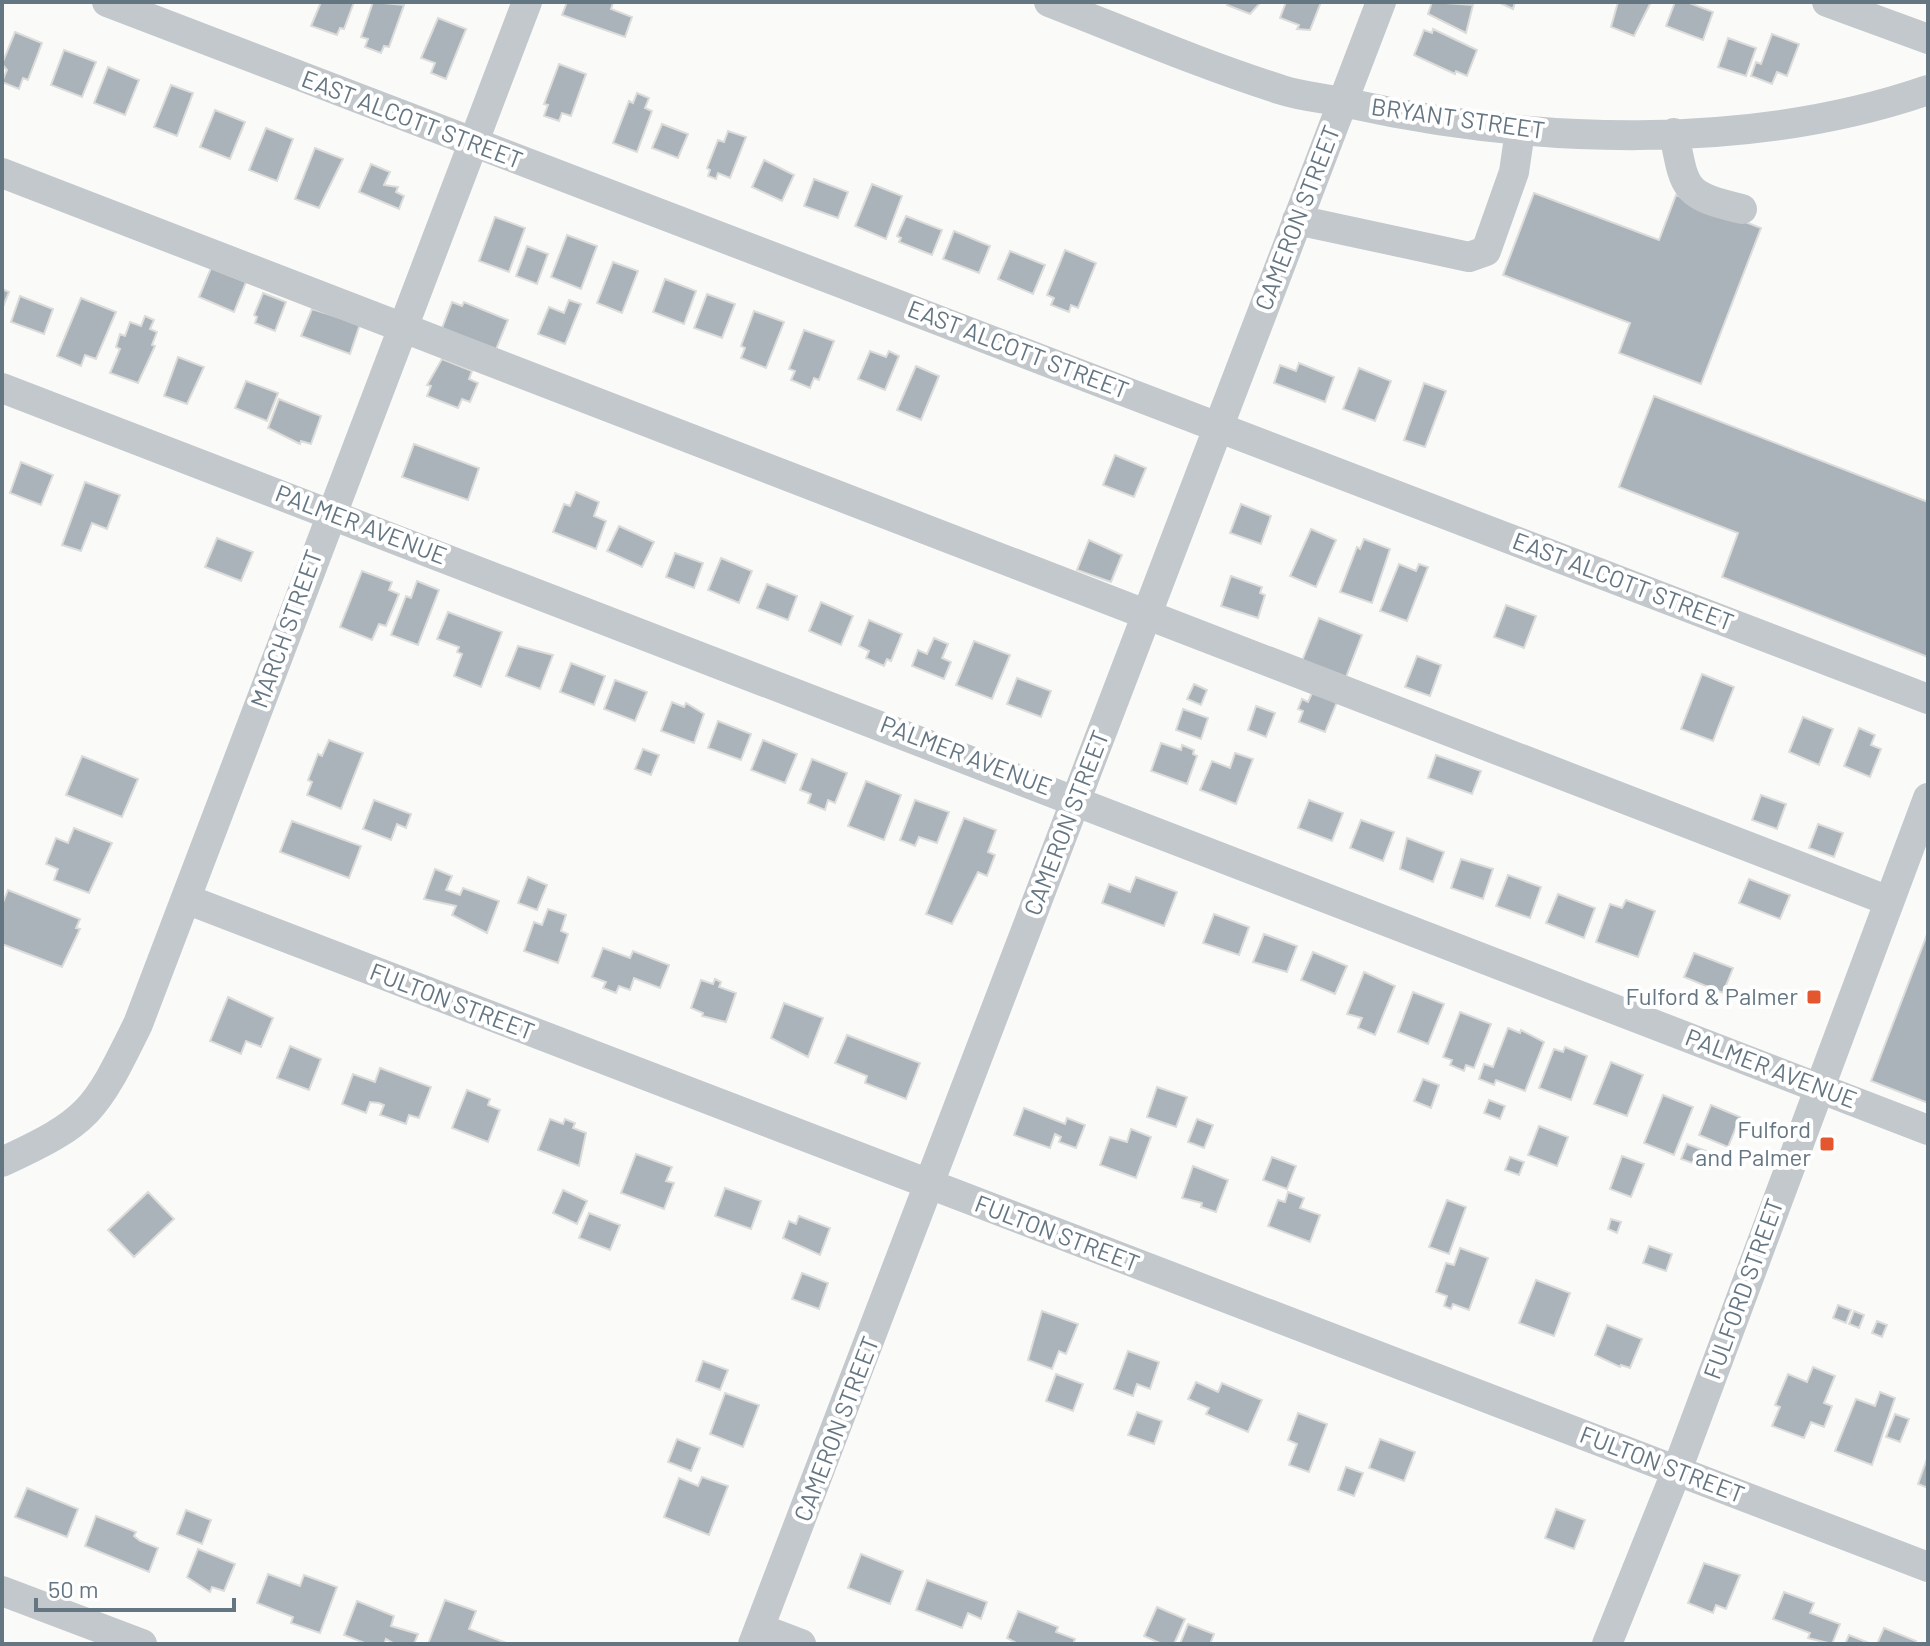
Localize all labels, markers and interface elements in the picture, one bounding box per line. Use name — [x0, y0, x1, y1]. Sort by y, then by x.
street label: EAST ALCOTT STREET — [298, 63, 527, 174]
street label: BRYANT STREET — [1370, 91, 1547, 144]
street label: CAMERON STREET — [1248, 121, 1345, 314]
street label: EAST ALCOTT STREET — [904, 293, 1133, 404]
street label: PALMER AVENUE — [272, 478, 451, 570]
street label: EAST ALCOTT STREET — [1509, 525, 1738, 636]
street label: MARCH STREET — [244, 546, 328, 711]
street label: PALMER AVENUE — [877, 709, 1056, 801]
street label: CAMERON STREET — [1017, 726, 1114, 919]
street label: FULTON STREET — [366, 956, 539, 1045]
place label: Fulford & Palmer — [1626, 981, 1798, 1010]
marker: Fulford & Palmer — [1805, 988, 1823, 1006]
street label: PALMER AVENUE — [1682, 1022, 1861, 1114]
place label: Fulford and Palmer — [1695, 1114, 1811, 1171]
marker: Fulford and Palmer — [1818, 1135, 1836, 1153]
street label: FULTON STREET — [971, 1188, 1144, 1277]
street label: FULFORD STREET — [1696, 1194, 1789, 1383]
street label: CAMERON STREET — [787, 1332, 884, 1525]
street label: FULTON STREET — [1576, 1419, 1749, 1508]
scale bar — [36, 1562, 234, 1612]
text: 50 m — [48, 1574, 99, 1603]

